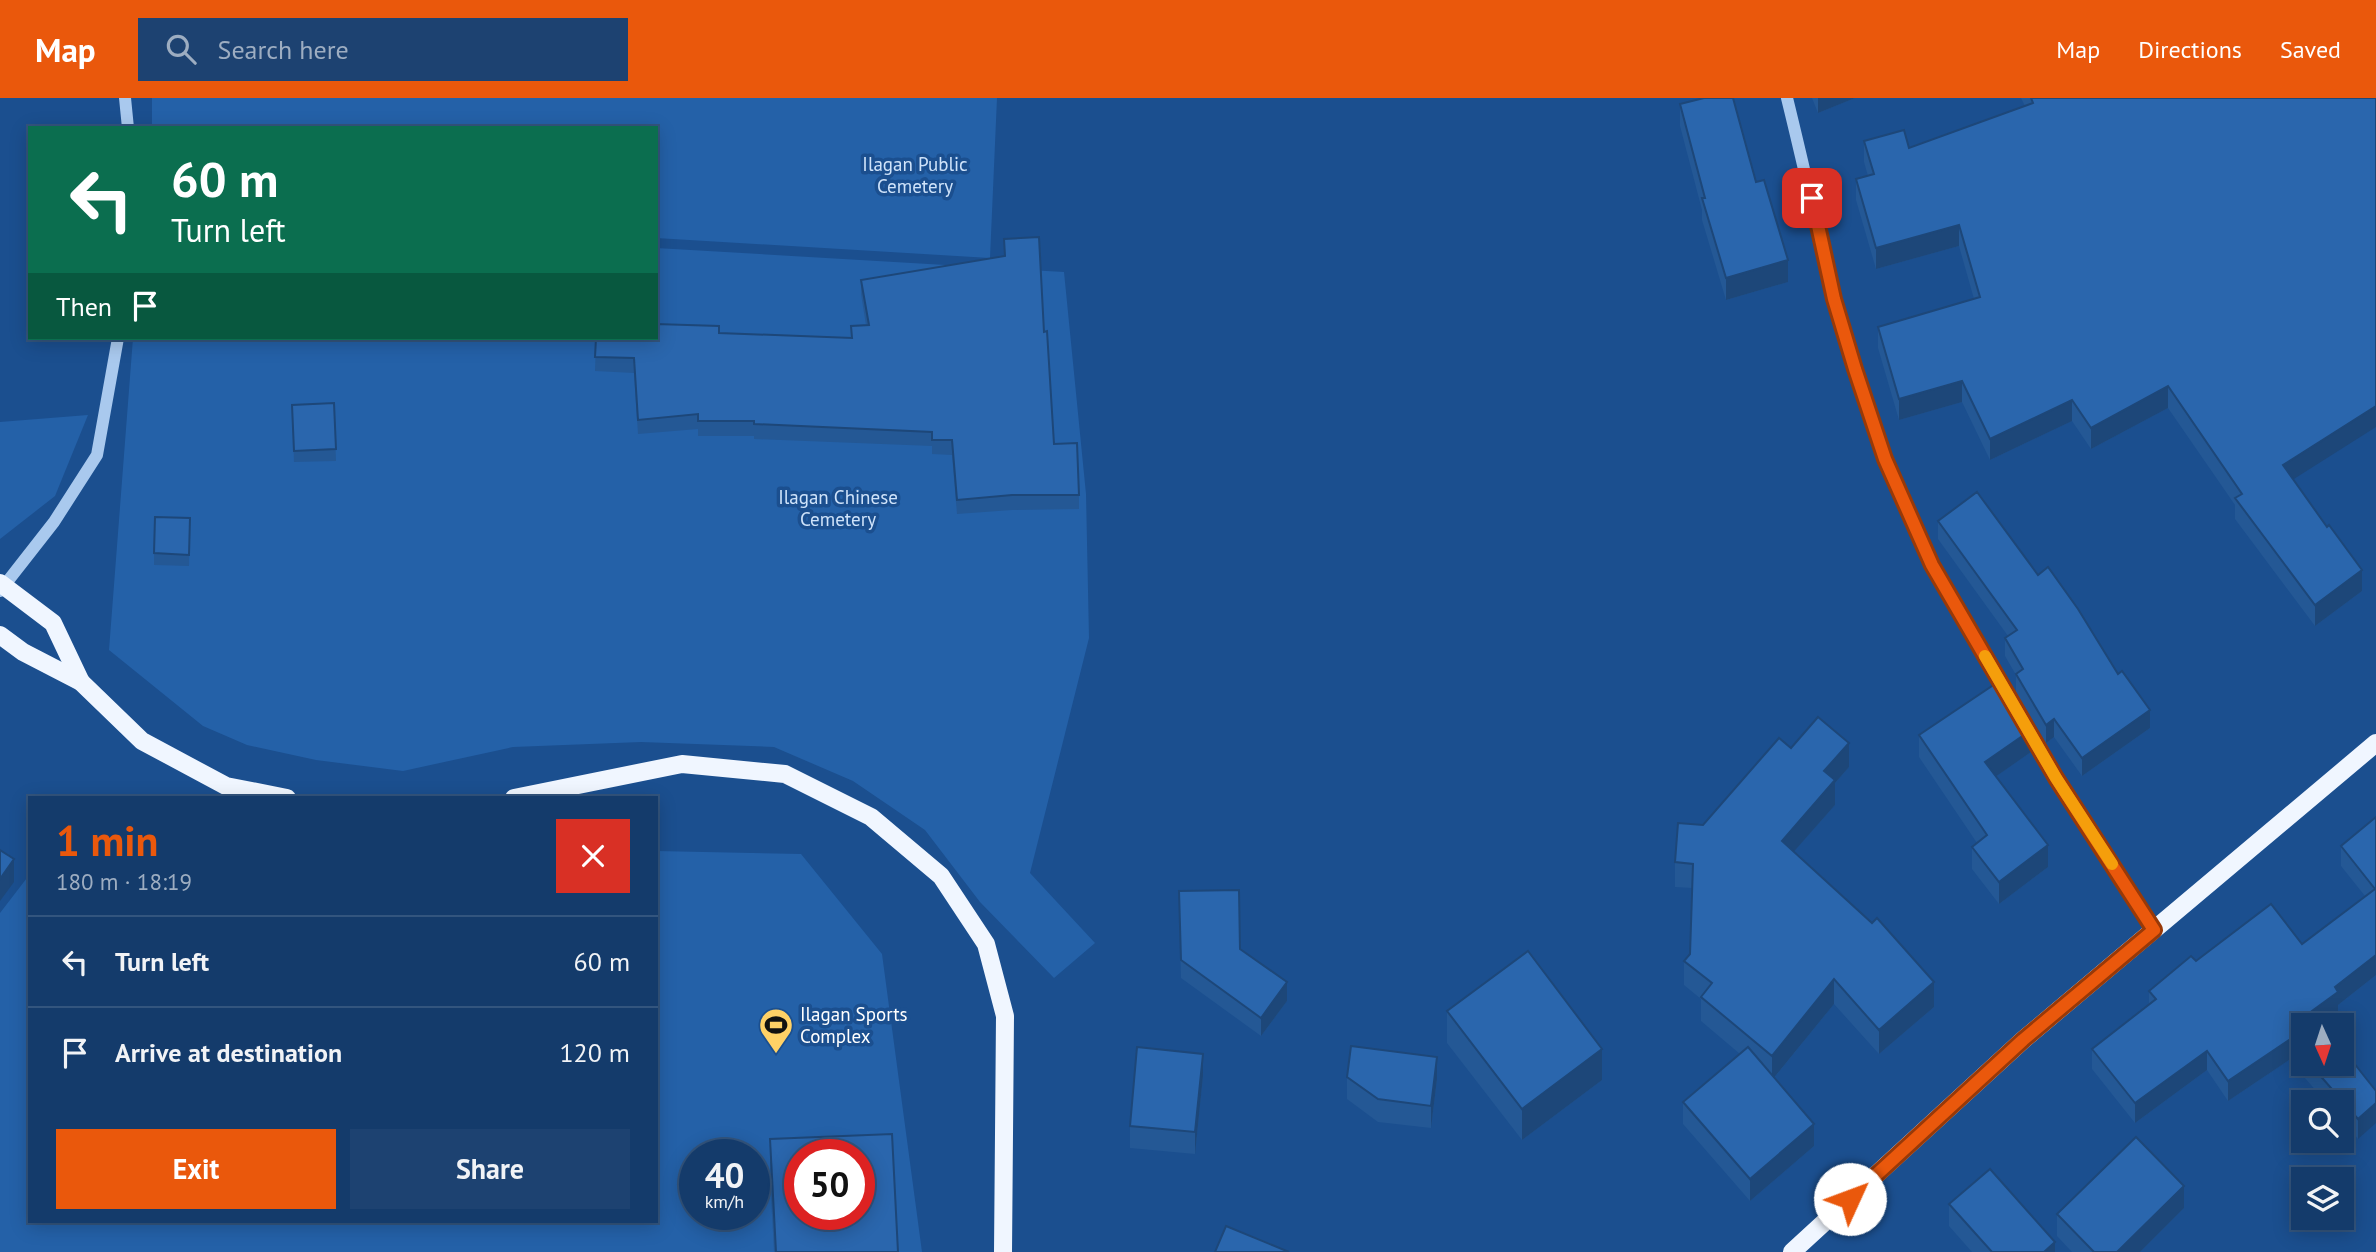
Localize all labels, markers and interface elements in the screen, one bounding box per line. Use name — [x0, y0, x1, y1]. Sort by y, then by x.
search box — [138, 18, 628, 81]
text: Map — [35, 28, 96, 71]
icon: search — [162, 30, 200, 68]
text: Search here — [218, 33, 349, 66]
text: Map — [2056, 34, 2100, 65]
text: Directions — [2138, 34, 2242, 65]
text: Saved — [2280, 34, 2341, 65]
text: 60 m — [171, 147, 278, 211]
park label: Ilagan Public Cemetery — [862, 152, 968, 198]
icon: left — [56, 154, 147, 245]
pin — [1782, 168, 1842, 228]
icon: arrive — [1793, 179, 1831, 217]
text: Turn left — [171, 209, 286, 251]
icon: arrive — [126, 287, 164, 325]
text: Then — [56, 290, 112, 323]
park label: Ilagan Chinese Cemetery — [778, 485, 898, 531]
text: 1 min — [56, 813, 158, 868]
button: close — [556, 819, 630, 893]
text: 180 m · 18:19 — [56, 867, 192, 896]
icon: left — [56, 943, 94, 981]
text: Turn left — [115, 945, 209, 978]
text: 60 m — [574, 945, 630, 978]
place label: Ilagan Sports Complex — [800, 1002, 908, 1048]
sports icon: Ilagan Sports Complex — [757, 1006, 795, 1055]
north arrow — [2291, 1013, 2354, 1076]
map controls — [2291, 1013, 2354, 1230]
icon: arrive — [56, 1034, 94, 1072]
text: Arrive at destination — [115, 1036, 342, 1069]
text: 120 m — [559, 1036, 630, 1069]
button: search — [2291, 1090, 2354, 1153]
button: Exit — [56, 1129, 336, 1209]
button: Share — [350, 1129, 630, 1209]
speed limit sign: 50 — [784, 1139, 875, 1230]
text: 40 — [705, 1152, 744, 1198]
position arrow — [1813, 1162, 1887, 1236]
button: layers — [2291, 1167, 2354, 1230]
text: km/h — [705, 1190, 744, 1213]

